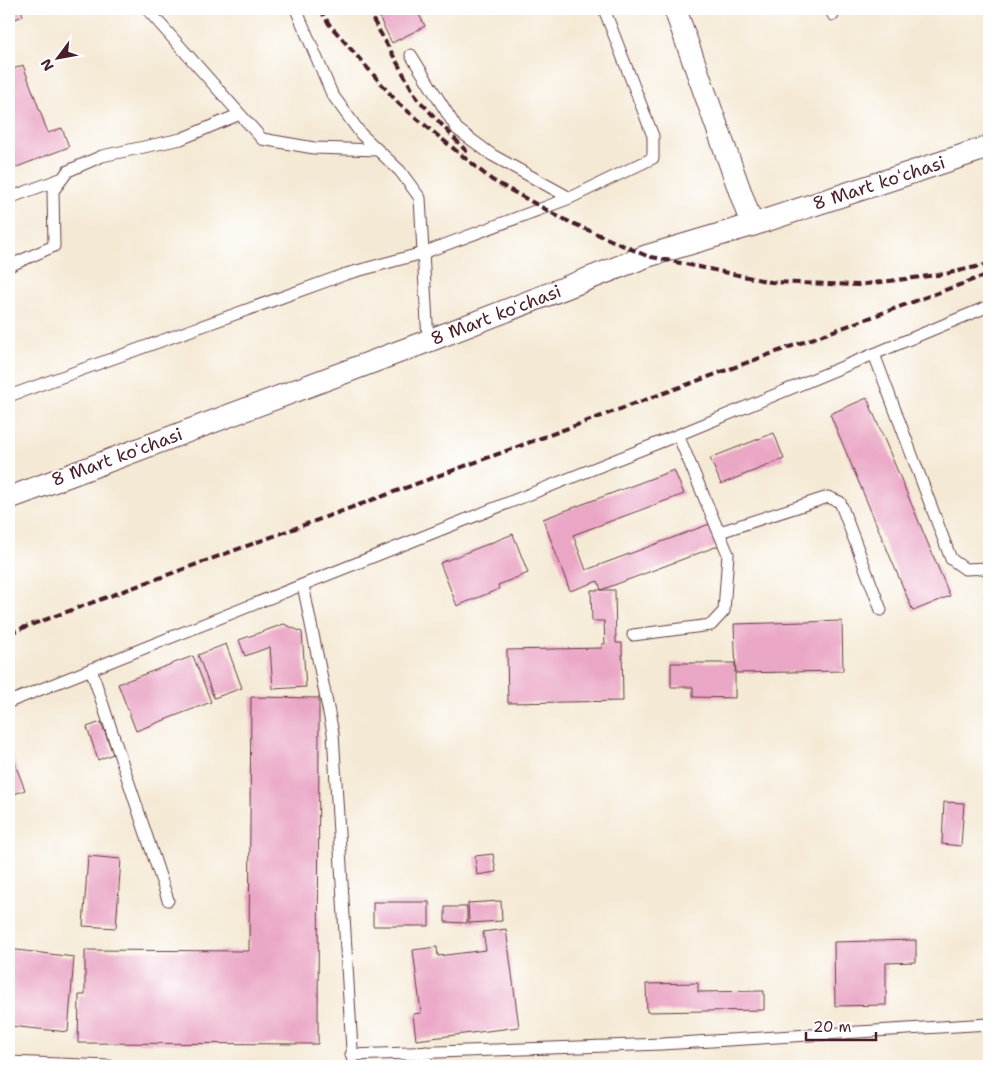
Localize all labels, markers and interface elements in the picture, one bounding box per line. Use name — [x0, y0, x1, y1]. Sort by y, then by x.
north arrow — [32, 32, 82, 82]
text: N — [36, 55, 58, 74]
street label: 8 Mart koʻchasi — [810, 150, 948, 216]
street label: 8 Mart koʻchasi — [427, 279, 565, 351]
street label: 8 Mart koʻchasi — [48, 422, 186, 492]
scale bar — [806, 1010, 876, 1042]
text: 20 m — [813, 1017, 852, 1037]

